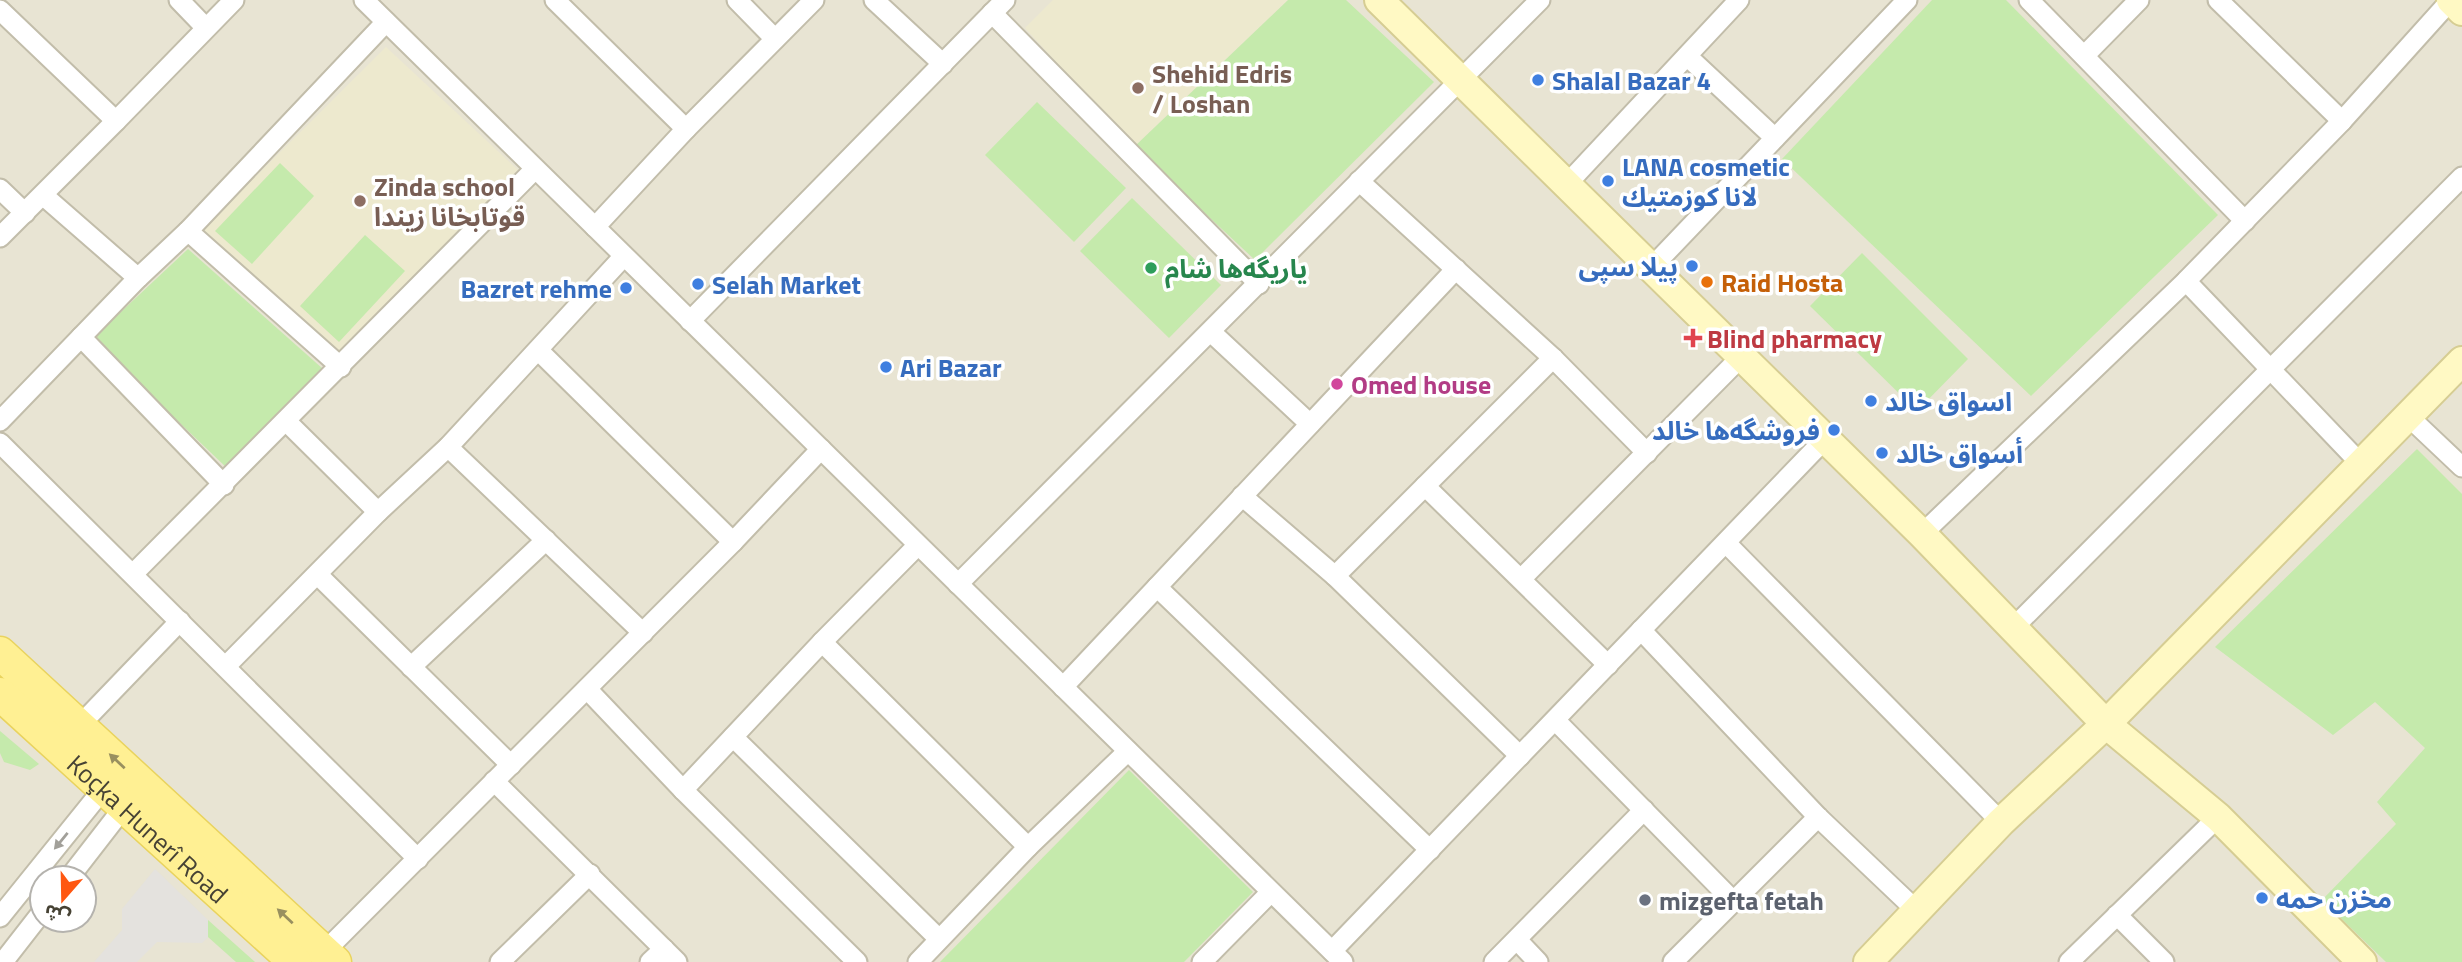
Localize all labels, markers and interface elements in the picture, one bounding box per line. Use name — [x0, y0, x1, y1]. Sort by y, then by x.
place label: Shehid Edris / Loshan — [1152, 54, 1292, 123]
place label: Shalal Bazar 4 — [1552, 61, 1711, 100]
marker: Shalal Bazar 4 — [1530, 72, 1546, 88]
marker: Shehid Edris / Loshan — [1130, 80, 1146, 96]
place label: LANA cosmetic لانا کوزمتیك — [1622, 147, 1790, 216]
place label: Zinda school قوتابخانا زیندا — [374, 167, 525, 236]
marker: LANA cosmetic لانا کوزمتیك — [1600, 173, 1616, 189]
marker: Zinda school قوتابخانا زیندا — [352, 193, 368, 209]
place label: پيلا سپى — [1578, 247, 1678, 286]
place label: ياريگه‌ها شام — [1165, 249, 1307, 289]
marker: پيلا سپى — [1684, 258, 1700, 274]
marker: ياريگه‌ها شام — [1143, 260, 1159, 276]
place label: Raid Hosta — [1721, 263, 1843, 302]
place label: Selah Market — [712, 265, 861, 304]
place label: Bazret rehme — [461, 269, 612, 308]
marker: Raid Hosta — [1699, 274, 1715, 290]
marker: Selah Market — [690, 276, 706, 292]
marker: Bazret rehme — [618, 280, 634, 296]
place label: Blind pharmacy — [1707, 319, 1882, 358]
marker: Blind pharmacy — [1685, 330, 1701, 346]
place label: Ari Bazar — [900, 348, 1002, 387]
marker: Ari Bazar — [878, 359, 894, 375]
place label: Omed house — [1351, 365, 1491, 404]
marker: Omed house — [1329, 376, 1345, 392]
place label: اسواق خالد — [1885, 382, 2012, 421]
marker: اسواق خالد — [1863, 393, 1879, 409]
place label: فروشگەها خالد — [1652, 411, 1820, 450]
marker: فروشگەها خالد — [1826, 422, 1842, 438]
place label: أسواق خالد — [1896, 434, 2023, 473]
marker: أسواق خالد — [1874, 445, 1890, 461]
street label: Koçka Hunerî Road — [59, 745, 237, 912]
one-way arrow — [109, 754, 126, 770]
one-way arrow — [55, 832, 69, 850]
north arrow — [28, 864, 98, 934]
place label: مخزن حمه — [2276, 879, 2392, 918]
place label: mizgefta fetah — [1659, 881, 1824, 920]
marker: مخزن حمه — [2254, 890, 2270, 906]
marker: mizgefta fetah — [1637, 892, 1653, 908]
text: ش — [40, 897, 74, 934]
one-way arrow — [277, 908, 294, 924]

